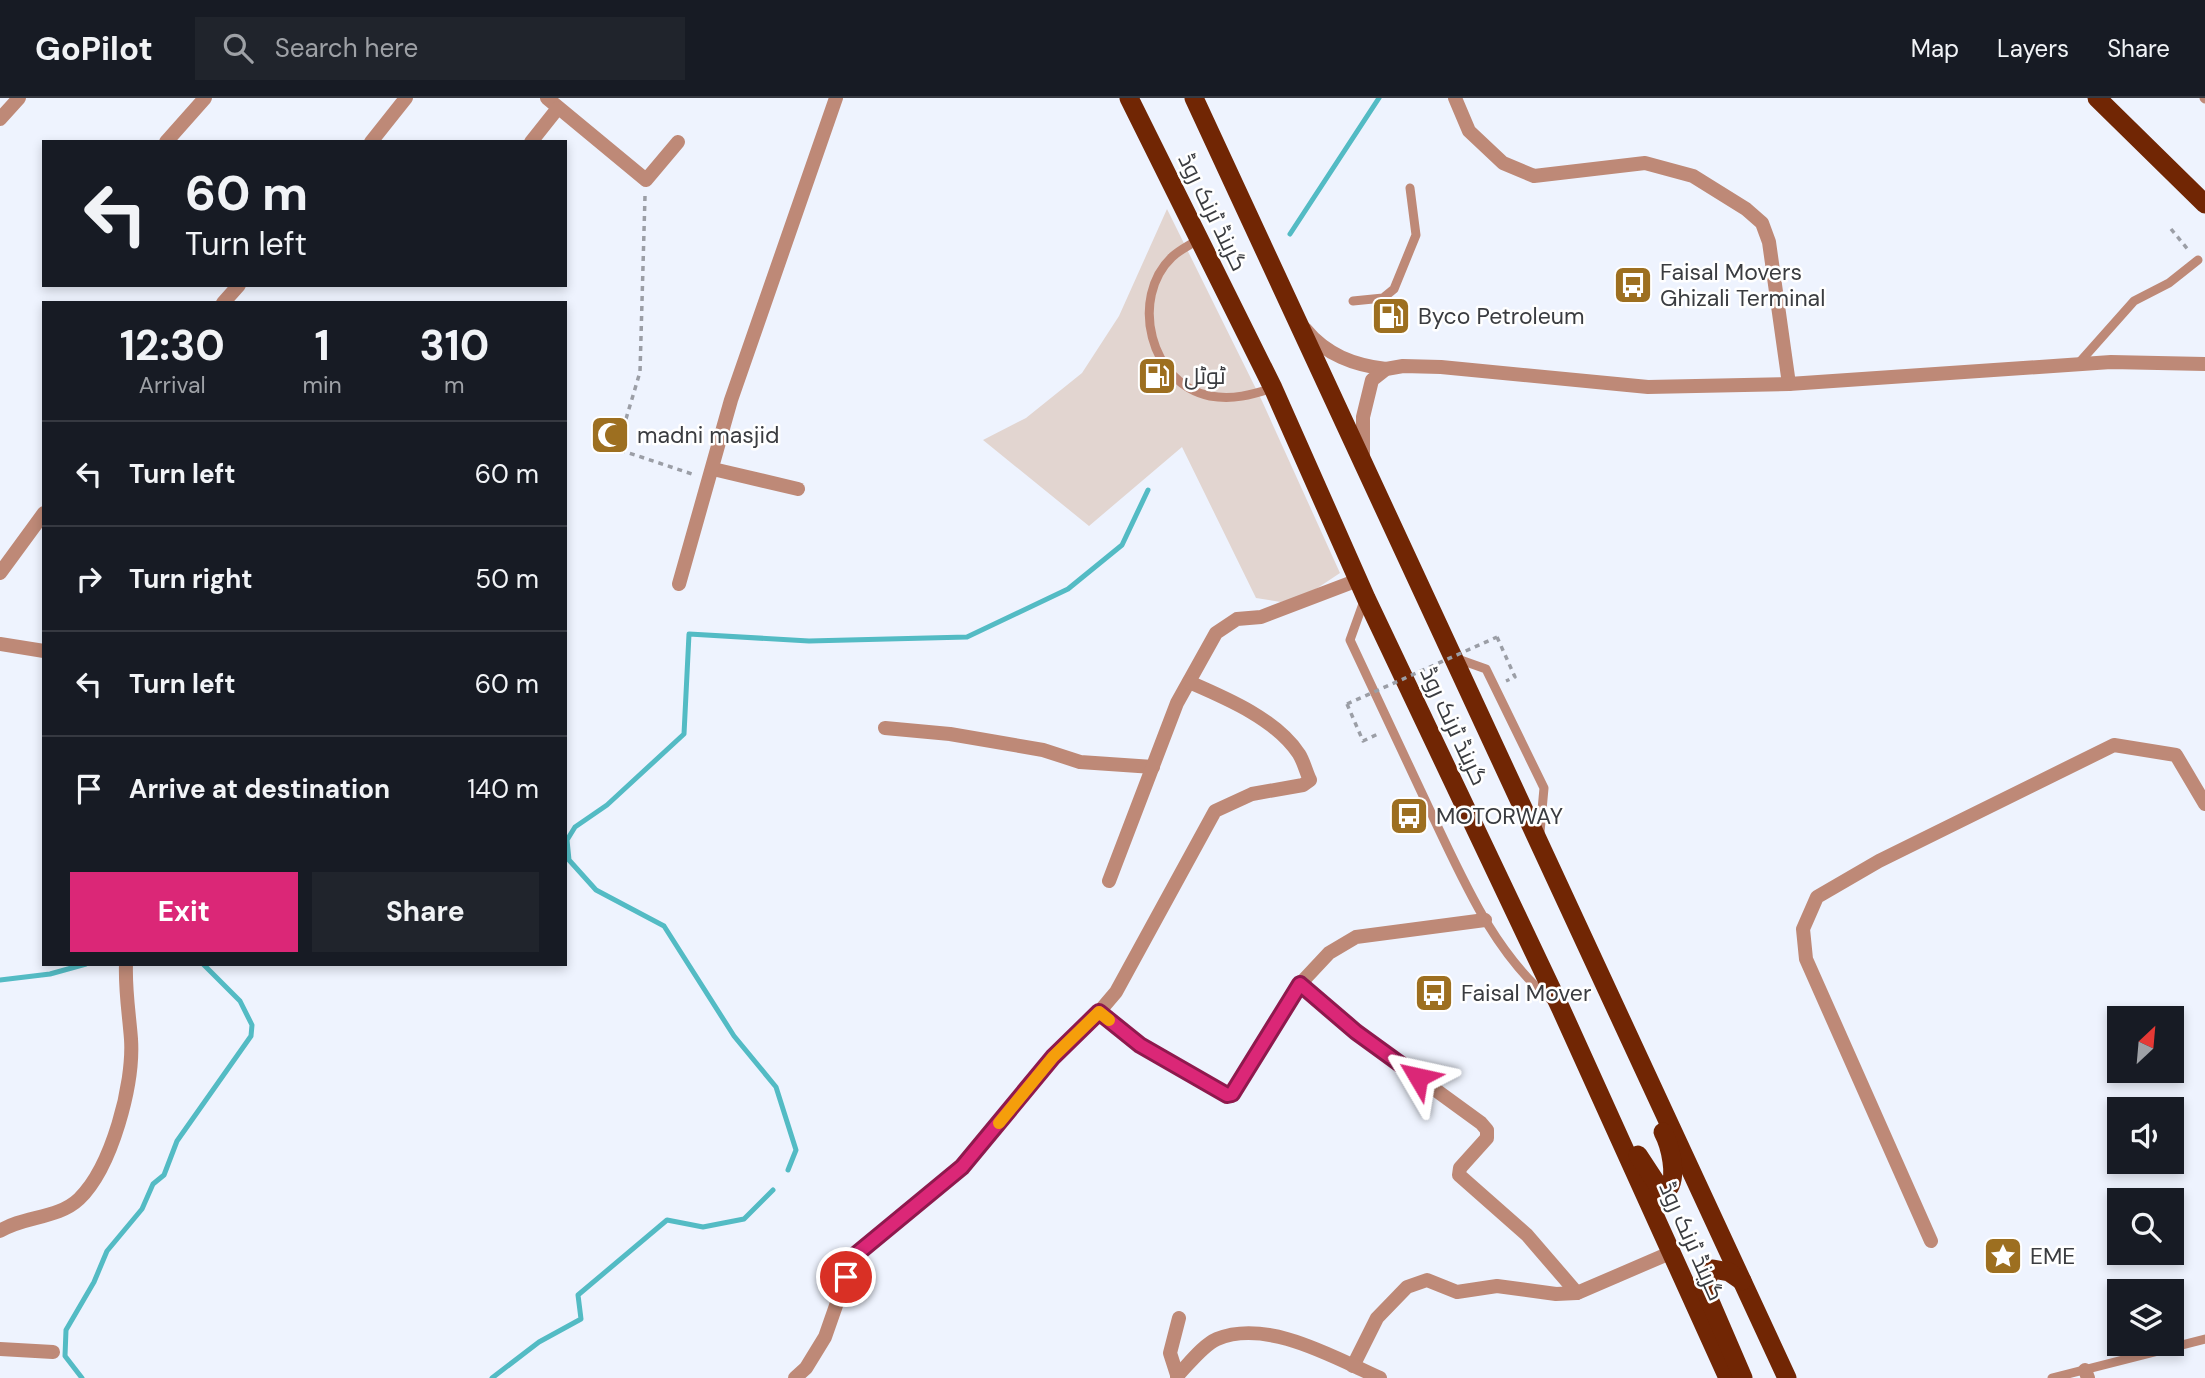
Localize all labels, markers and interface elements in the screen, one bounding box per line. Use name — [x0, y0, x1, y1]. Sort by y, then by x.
search box — [195, 17, 685, 80]
text: GoPilot — [35, 27, 153, 70]
icon: search — [219, 29, 257, 67]
text: Search here — [275, 31, 418, 65]
text: Map — [1911, 33, 1959, 64]
text: Layers — [1997, 33, 2069, 64]
text: Share — [2107, 33, 2170, 64]
street label: گرینڈ ٹرنک روڈ — [1172, 148, 1254, 276]
text: 60 m — [185, 161, 308, 225]
icon: left — [70, 168, 161, 259]
text: Turn left — [185, 223, 307, 265]
place label: Faisal Movers Ghizali Terminal — [1660, 257, 1825, 313]
bus stop icon: Faisal Movers Ghizali Terminal — [1612, 264, 1654, 306]
fuel station icon: Byco Petroleum — [1370, 295, 1412, 337]
place label: Byco Petroleum — [1418, 301, 1584, 331]
text: 12:30 — [120, 318, 225, 373]
text: 1 — [314, 318, 330, 373]
text: 310 — [419, 318, 489, 373]
fuel station icon: ٹوٹل — [1136, 355, 1178, 397]
place label: ٹوٹل — [1184, 361, 1227, 391]
text: Arrival — [139, 370, 206, 400]
text: min — [302, 370, 342, 400]
text: m — [444, 370, 465, 400]
mosque icon: madni masjid — [589, 414, 631, 456]
place label: madni masjid — [637, 420, 779, 450]
icon: left — [70, 455, 108, 493]
text: Turn left — [129, 457, 236, 491]
text: 60 m — [475, 457, 539, 491]
icon: right — [70, 560, 108, 598]
text: Turn right — [129, 562, 253, 596]
text: 50 m — [475, 562, 539, 596]
street label: گرینڈ ٹرنک روڈ — [1413, 662, 1495, 790]
icon: left — [70, 665, 108, 703]
text: Turn left — [129, 667, 236, 701]
text: 60 m — [475, 667, 539, 701]
icon: arrive — [70, 770, 108, 808]
text: Arrive at destination — [129, 772, 390, 806]
text: 140 m — [467, 772, 539, 806]
bus stop icon: MOTORWAY — [1388, 795, 1430, 837]
place label: MOTORWAY — [1436, 801, 1563, 831]
button: Exit — [70, 872, 298, 952]
button: Share — [312, 872, 539, 952]
bus stop icon: Faisal Mover — [1413, 972, 1455, 1014]
place label: Faisal Mover — [1461, 978, 1591, 1008]
north arrow — [2107, 1006, 2184, 1083]
map controls — [2107, 1006, 2184, 1356]
position arrow — [1381, 1040, 1455, 1114]
button: sound — [2107, 1097, 2184, 1174]
street label: گرینڈ ٹرنک روڈ — [1652, 1177, 1732, 1305]
button: search — [2107, 1188, 2184, 1265]
place icon: EME — [1982, 1235, 2024, 1277]
place label: EME — [2030, 1241, 2075, 1271]
pin — [816, 1247, 876, 1307]
icon: arrive — [827, 1258, 865, 1296]
button: layers — [2107, 1279, 2184, 1356]

